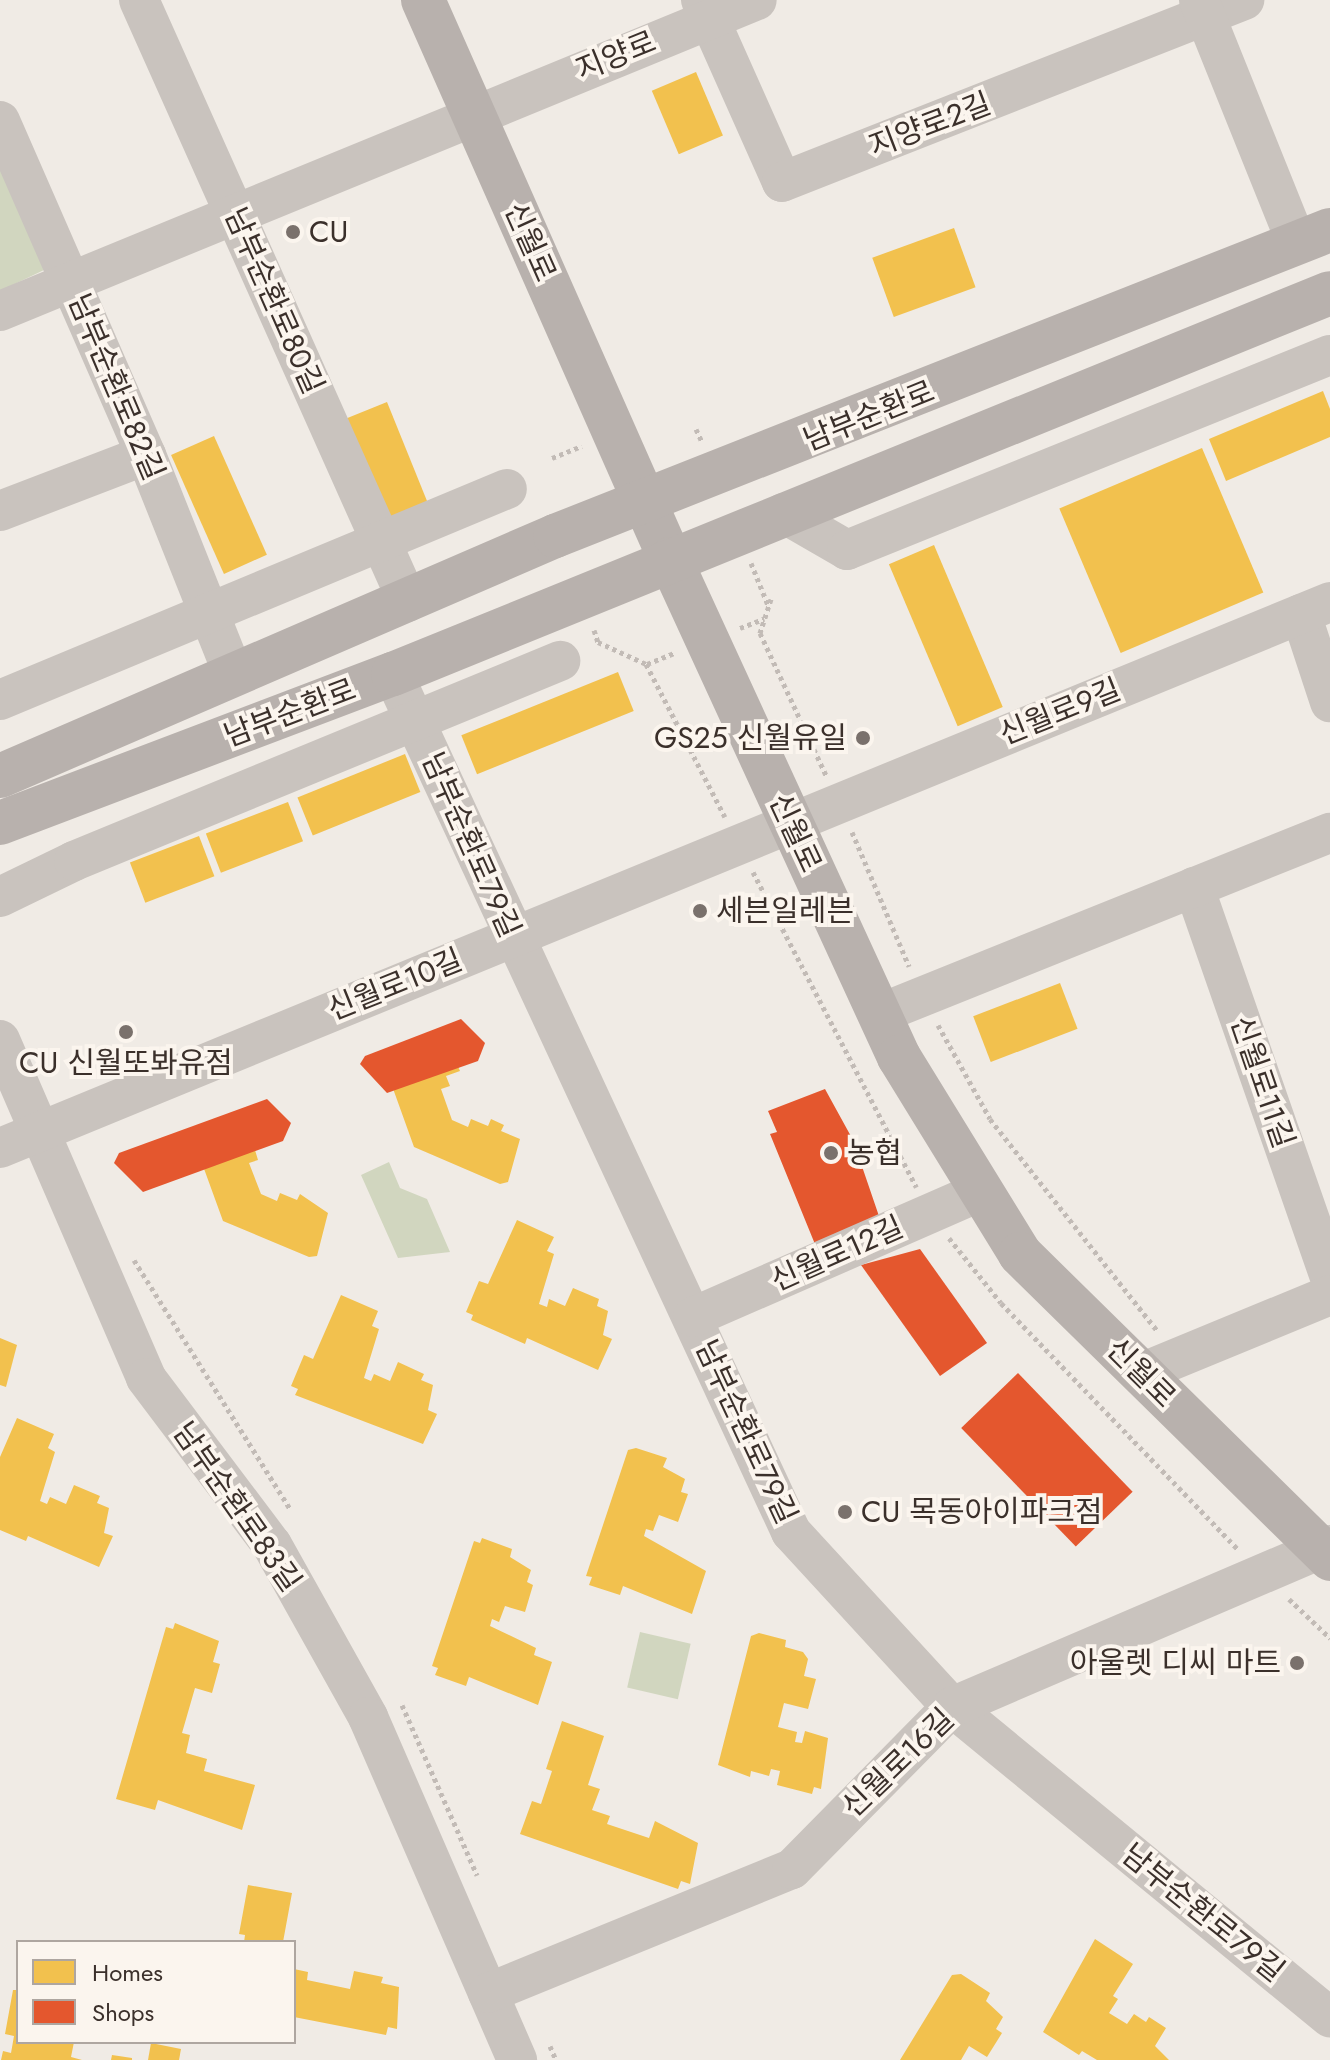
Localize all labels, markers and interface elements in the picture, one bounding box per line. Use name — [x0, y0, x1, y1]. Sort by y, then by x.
street label: 지양로 — [571, 24, 661, 88]
street label: 지양로2길 — [864, 85, 996, 165]
street label: 신월로 — [497, 197, 563, 287]
street label: 남부순환로80길 — [217, 202, 331, 400]
place label: CU — [309, 214, 348, 250]
marker: CU — [284, 223, 302, 241]
street label: 남부순환로82길 — [61, 288, 171, 486]
street label: 남부순환로 — [798, 373, 940, 459]
street label: 남부순환로 — [219, 671, 361, 755]
street label: 신월로9길 — [994, 671, 1126, 753]
place label: GS25 신월유일 — [654, 720, 847, 756]
marker: GS25 신월유일 — [854, 729, 872, 747]
street label: 남부순환로79길 — [414, 747, 528, 943]
street label: 신월로 — [761, 788, 829, 878]
place label: 세븐일레븐 — [716, 893, 854, 929]
marker: 세븐일레븐 — [691, 902, 709, 920]
street label: 신월로10길 — [322, 942, 468, 1028]
street label: 신월로11길 — [1223, 1011, 1301, 1153]
marker: CU 신월또봐유점 — [117, 1023, 135, 1041]
place label: CU 신월또봐유점 — [19, 1045, 233, 1081]
place label: 농협 — [847, 1135, 902, 1171]
marker: 농협 — [822, 1144, 840, 1162]
street label: 신월로12길 — [765, 1209, 909, 1299]
street label: 신월로 — [1099, 1331, 1183, 1415]
street label: 남부순환로79길 — [688, 1334, 804, 1530]
street label: 남부순환로83길 — [165, 1415, 309, 1599]
place label: CU 목동아이파크점 — [861, 1494, 1103, 1530]
marker: CU 목동아이파크점 — [836, 1503, 854, 1521]
place label: 아울렛 디씨 마트 — [1070, 1645, 1281, 1681]
marker: 아울렛 디씨 마트 — [1288, 1654, 1306, 1672]
street label: 신월로16길 — [835, 1701, 961, 1825]
street label: 남부순환로79길 — [1114, 1837, 1292, 1989]
legend — [16, 1940, 296, 2044]
text: Homes — [92, 1955, 163, 1990]
text: Shops — [92, 1995, 154, 2030]

